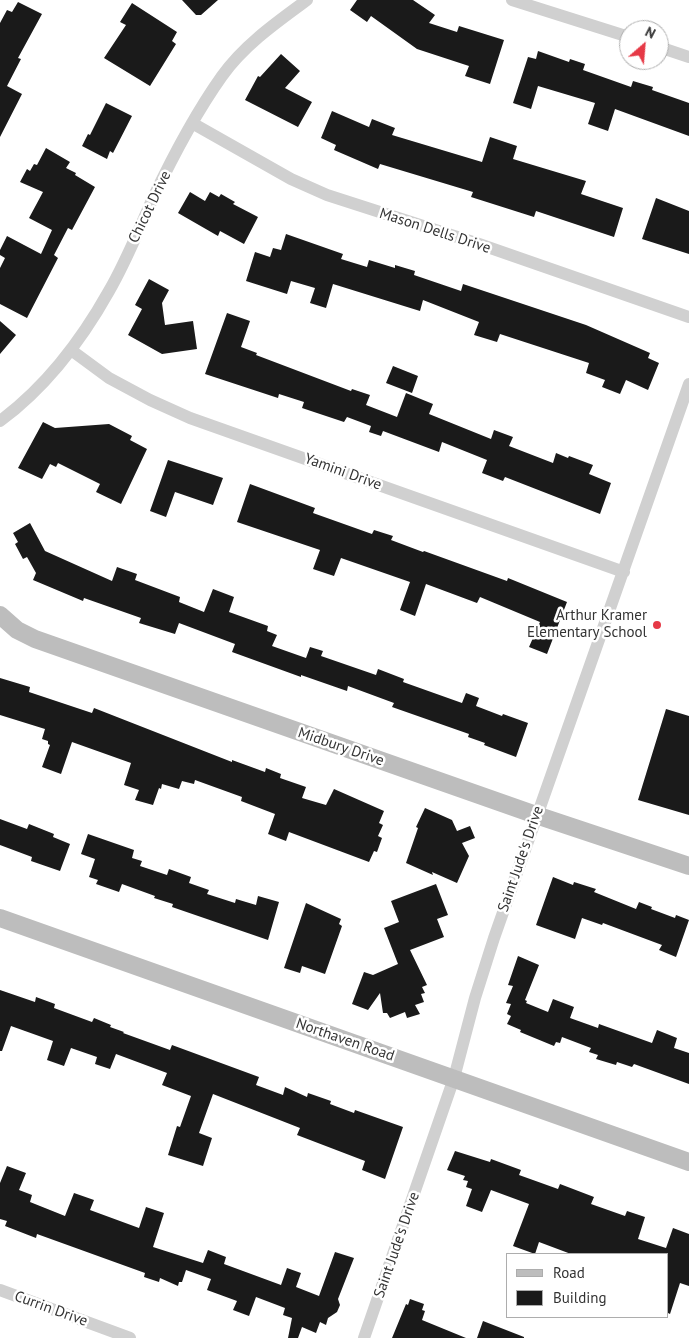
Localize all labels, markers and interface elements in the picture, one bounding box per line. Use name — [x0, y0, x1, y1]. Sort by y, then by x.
north arrow — [619, 20, 669, 70]
text: N — [642, 22, 659, 43]
street label: Chicot Drive — [125, 168, 175, 246]
street label: Mason Dells Drive — [377, 205, 493, 257]
street label: Yamini Drive — [302, 450, 384, 494]
place label: Arthur Kramer Elementary School — [527, 607, 647, 642]
marker: Arthur Kramer Elementary School — [651, 619, 663, 631]
street label: Midbury Drive — [296, 724, 386, 770]
street label: Saint Jude's Drive — [494, 804, 548, 914]
street label: Northaven Road — [293, 1015, 397, 1065]
street label: Saint Jude's Drive — [370, 1190, 424, 1300]
legend — [507, 1253, 669, 1318]
text: Road — [553, 1263, 585, 1282]
street label: Currin Drive — [12, 1287, 90, 1331]
text: Building — [553, 1288, 607, 1307]

